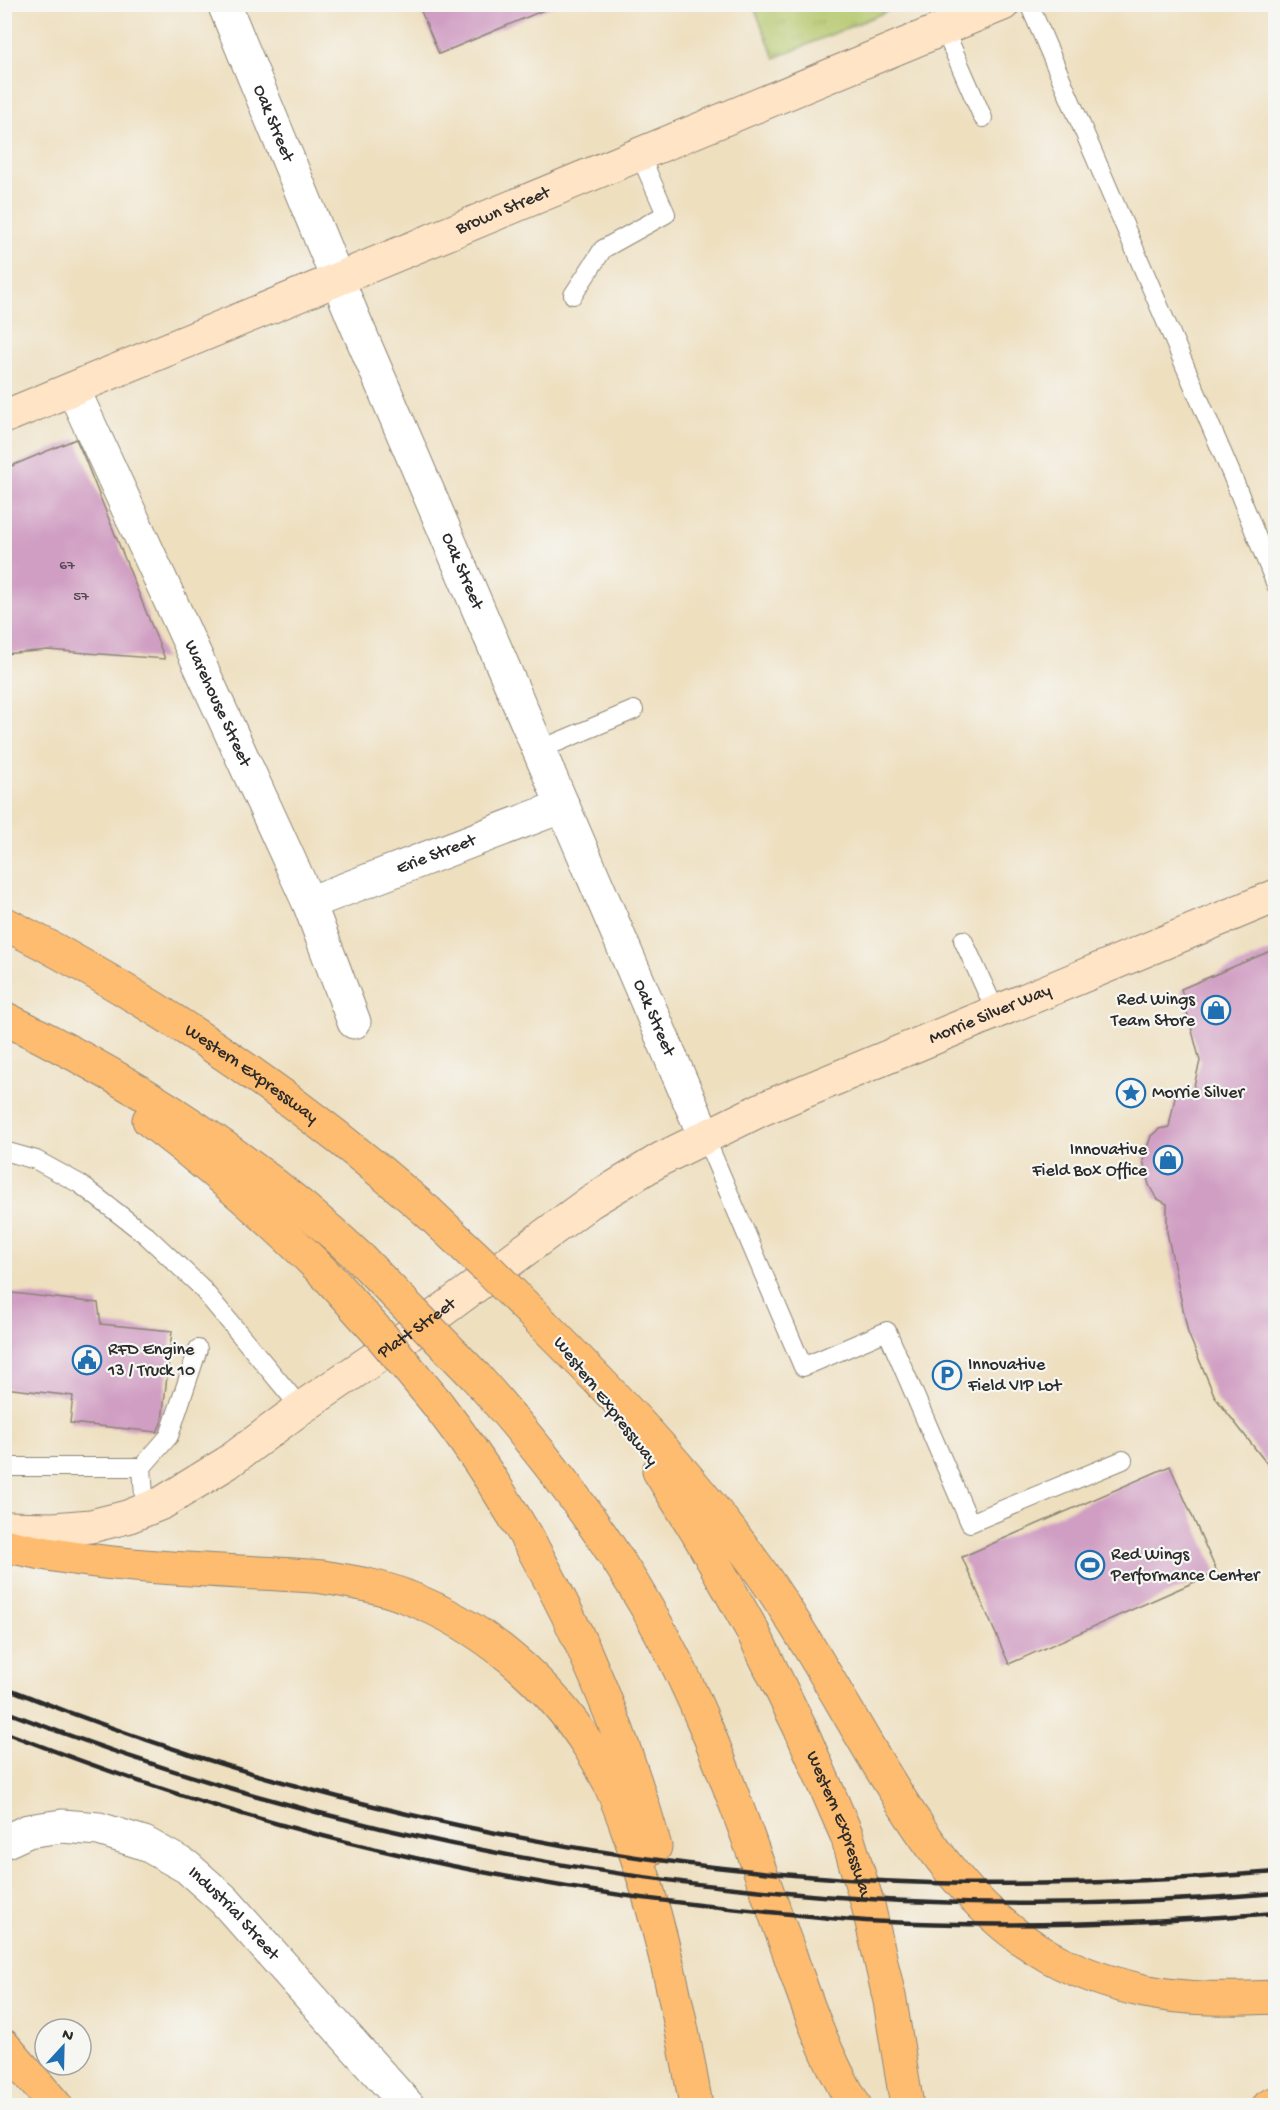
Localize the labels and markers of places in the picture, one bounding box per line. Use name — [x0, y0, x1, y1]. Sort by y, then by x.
place label: Red Wings Team Store — [1110, 990, 1196, 1032]
shop icon: Red Wings Team Store — [1200, 994, 1232, 1026]
place icon: Morrie Silver — [1115, 1077, 1147, 1109]
place label: Morrie Silver — [1152, 1083, 1245, 1104]
place label: Innovative Field Box Office — [1031, 1140, 1148, 1182]
shop icon: Innovative Field Box Office — [1152, 1144, 1184, 1176]
place label: RFD Engine 13 / Truck 10 — [107, 1340, 195, 1382]
public building icon: RFD Engine 13 / Truck 10 — [71, 1344, 103, 1376]
place label: Innovative Field VIP Lot — [967, 1355, 1063, 1397]
parking icon: Innovative Field VIP Lot — [931, 1359, 963, 1391]
place label: Red Wings Performance Center — [1110, 1545, 1261, 1587]
sports icon: Red Wings Performance Center — [1074, 1549, 1106, 1581]

